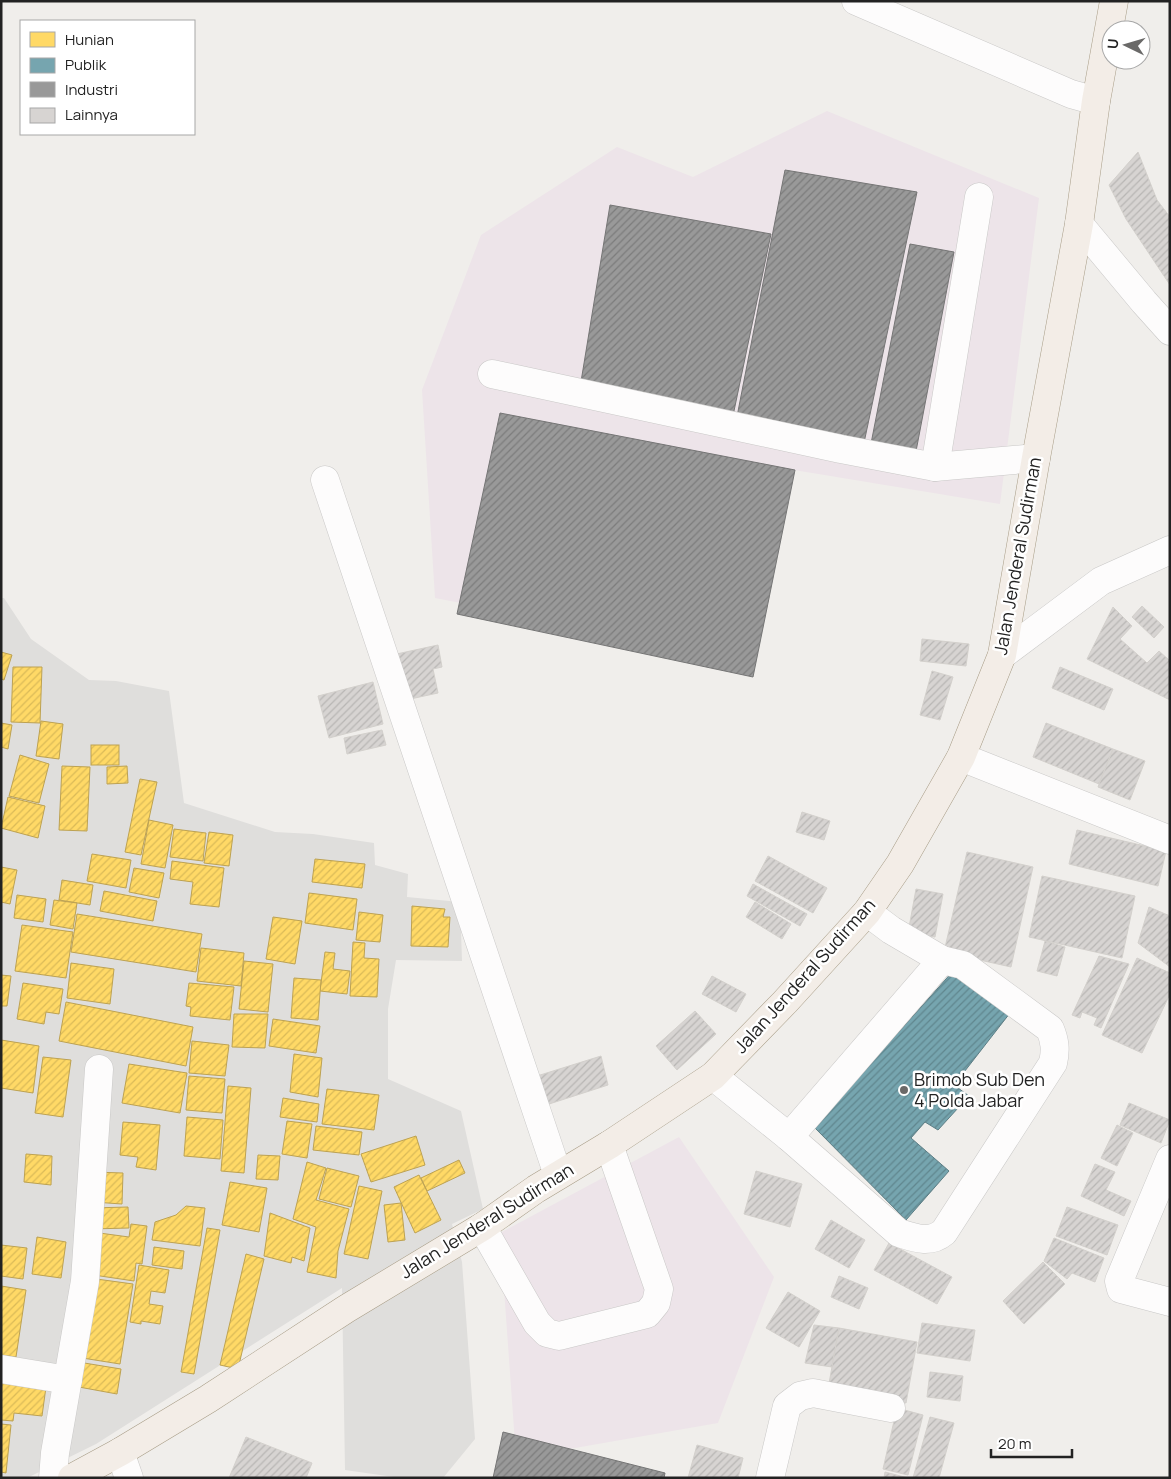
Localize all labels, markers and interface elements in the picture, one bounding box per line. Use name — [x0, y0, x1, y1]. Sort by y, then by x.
legend — [20, 20, 195, 135]
north arrow — [1101, 20, 1151, 70]
text: Hunian — [65, 29, 114, 50]
text: U — [1103, 38, 1122, 50]
text: Publik — [65, 54, 107, 75]
text: Industri — [65, 79, 118, 100]
text: Lainnya — [65, 104, 118, 125]
street label: Jalan Jenderal Sudirman — [988, 455, 1046, 657]
street label: Jalan Jenderal Sudirman — [728, 893, 880, 1058]
place label: Brimob Sub Den 4 Polda Jabar — [914, 1067, 1045, 1112]
marker: Brimob Sub Den 4 Polda Jabar — [898, 1084, 910, 1096]
street label: Jalan Jenderal Sudirman — [395, 1157, 578, 1283]
scale bar — [991, 1426, 1072, 1458]
text: 20 m — [998, 1433, 1031, 1454]

